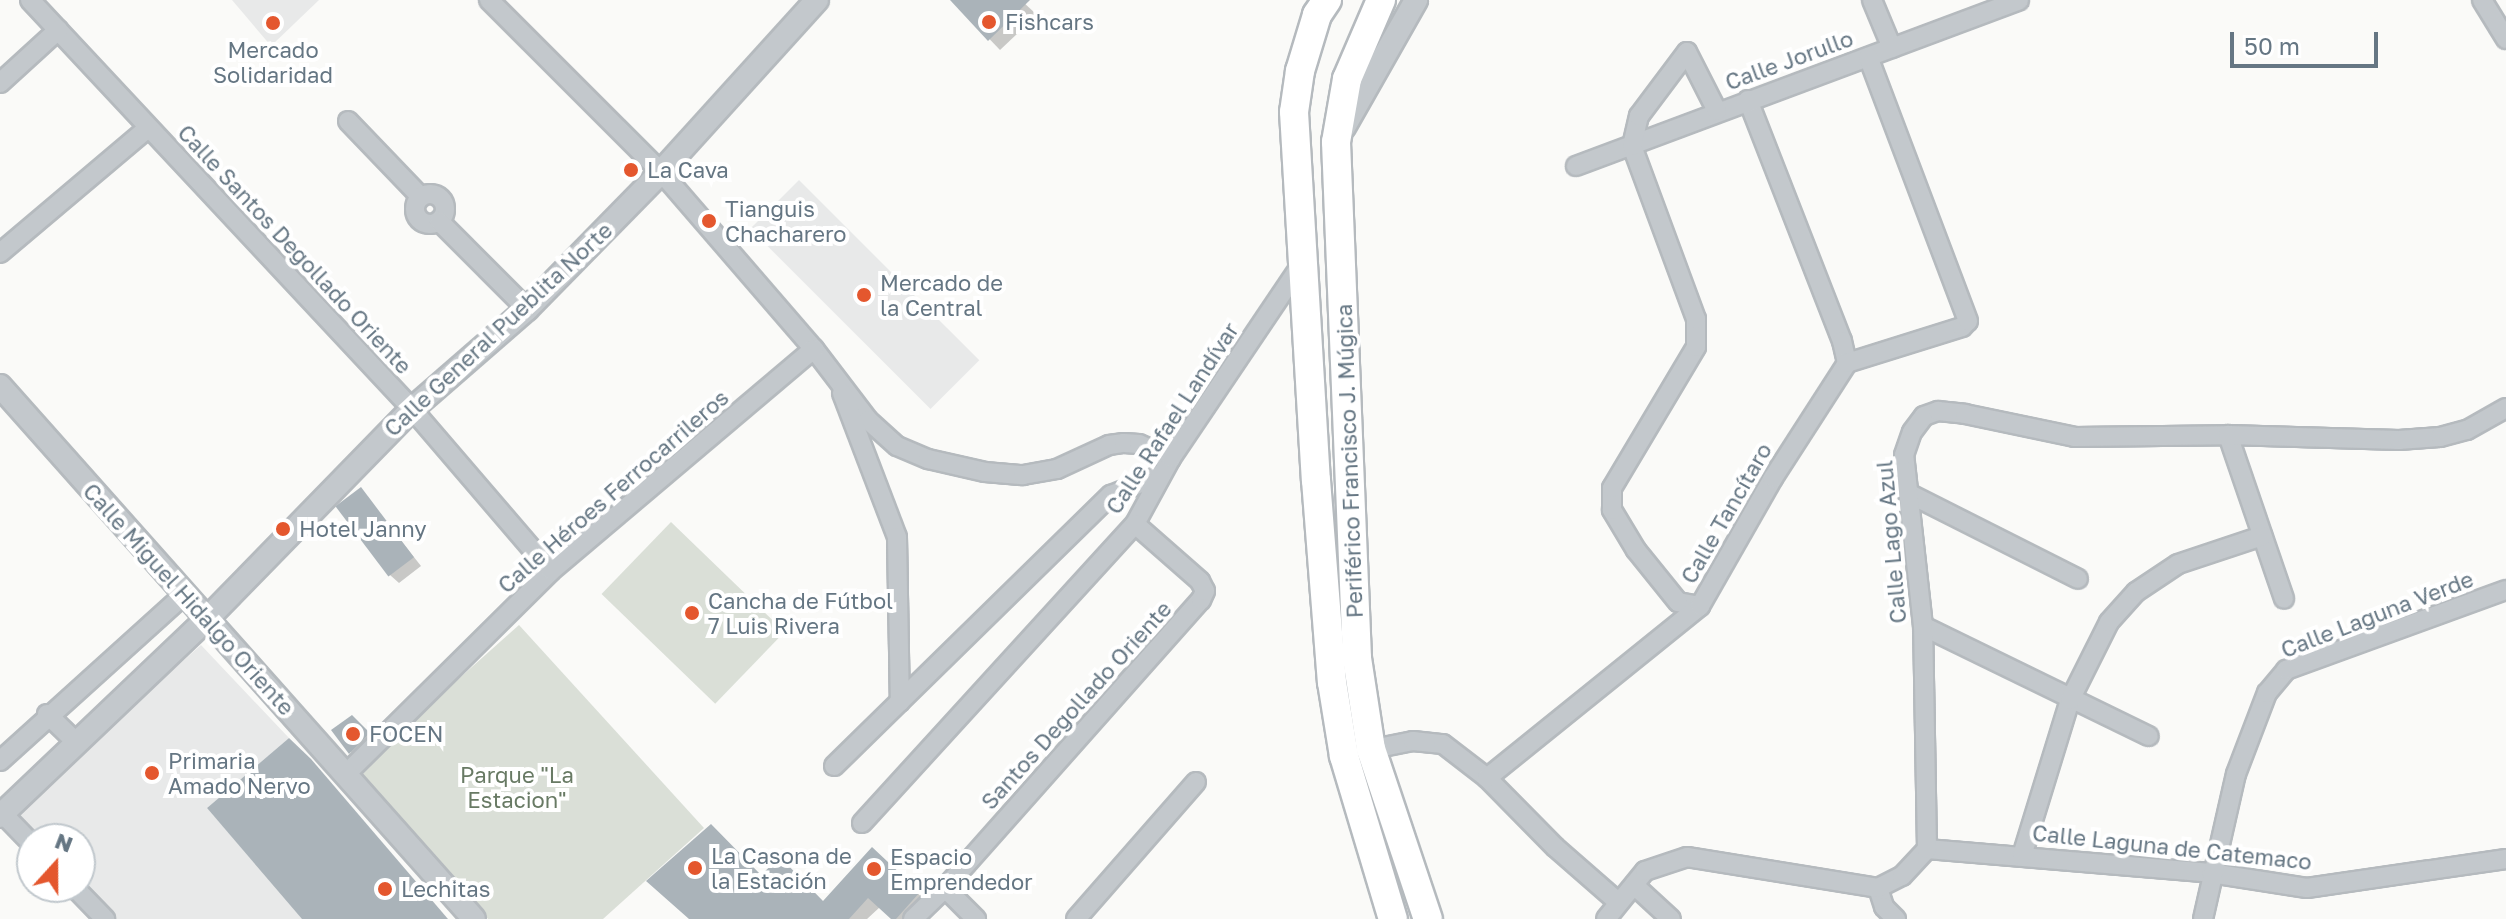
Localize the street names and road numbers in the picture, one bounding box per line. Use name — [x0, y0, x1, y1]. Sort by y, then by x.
street label: Calle Jorullo — [1722, 25, 1856, 95]
street label: Calle Santos Degollado Oriente — [173, 119, 417, 379]
street label: Calle General Pueblita Norte — [379, 217, 617, 441]
street label: Periférico Francisco J. Múgica — [1330, 303, 1368, 619]
street label: Calle Rafael Landívar — [1100, 317, 1244, 519]
street label: Calle Héroes Ferrocarrileros — [492, 384, 734, 598]
street label: Calle Tancítaro — [1675, 438, 1777, 588]
street label: Calle Lago Azul — [1871, 459, 1911, 625]
street label: Calle Miguel Hidalgo Oriente — [78, 478, 300, 720]
street label: Calle Laguna Verde — [2277, 565, 2477, 663]
street label: Santos Degollado Oriente — [976, 595, 1176, 815]
street label: Calle Laguna de Catemaco — [2031, 819, 2313, 875]

